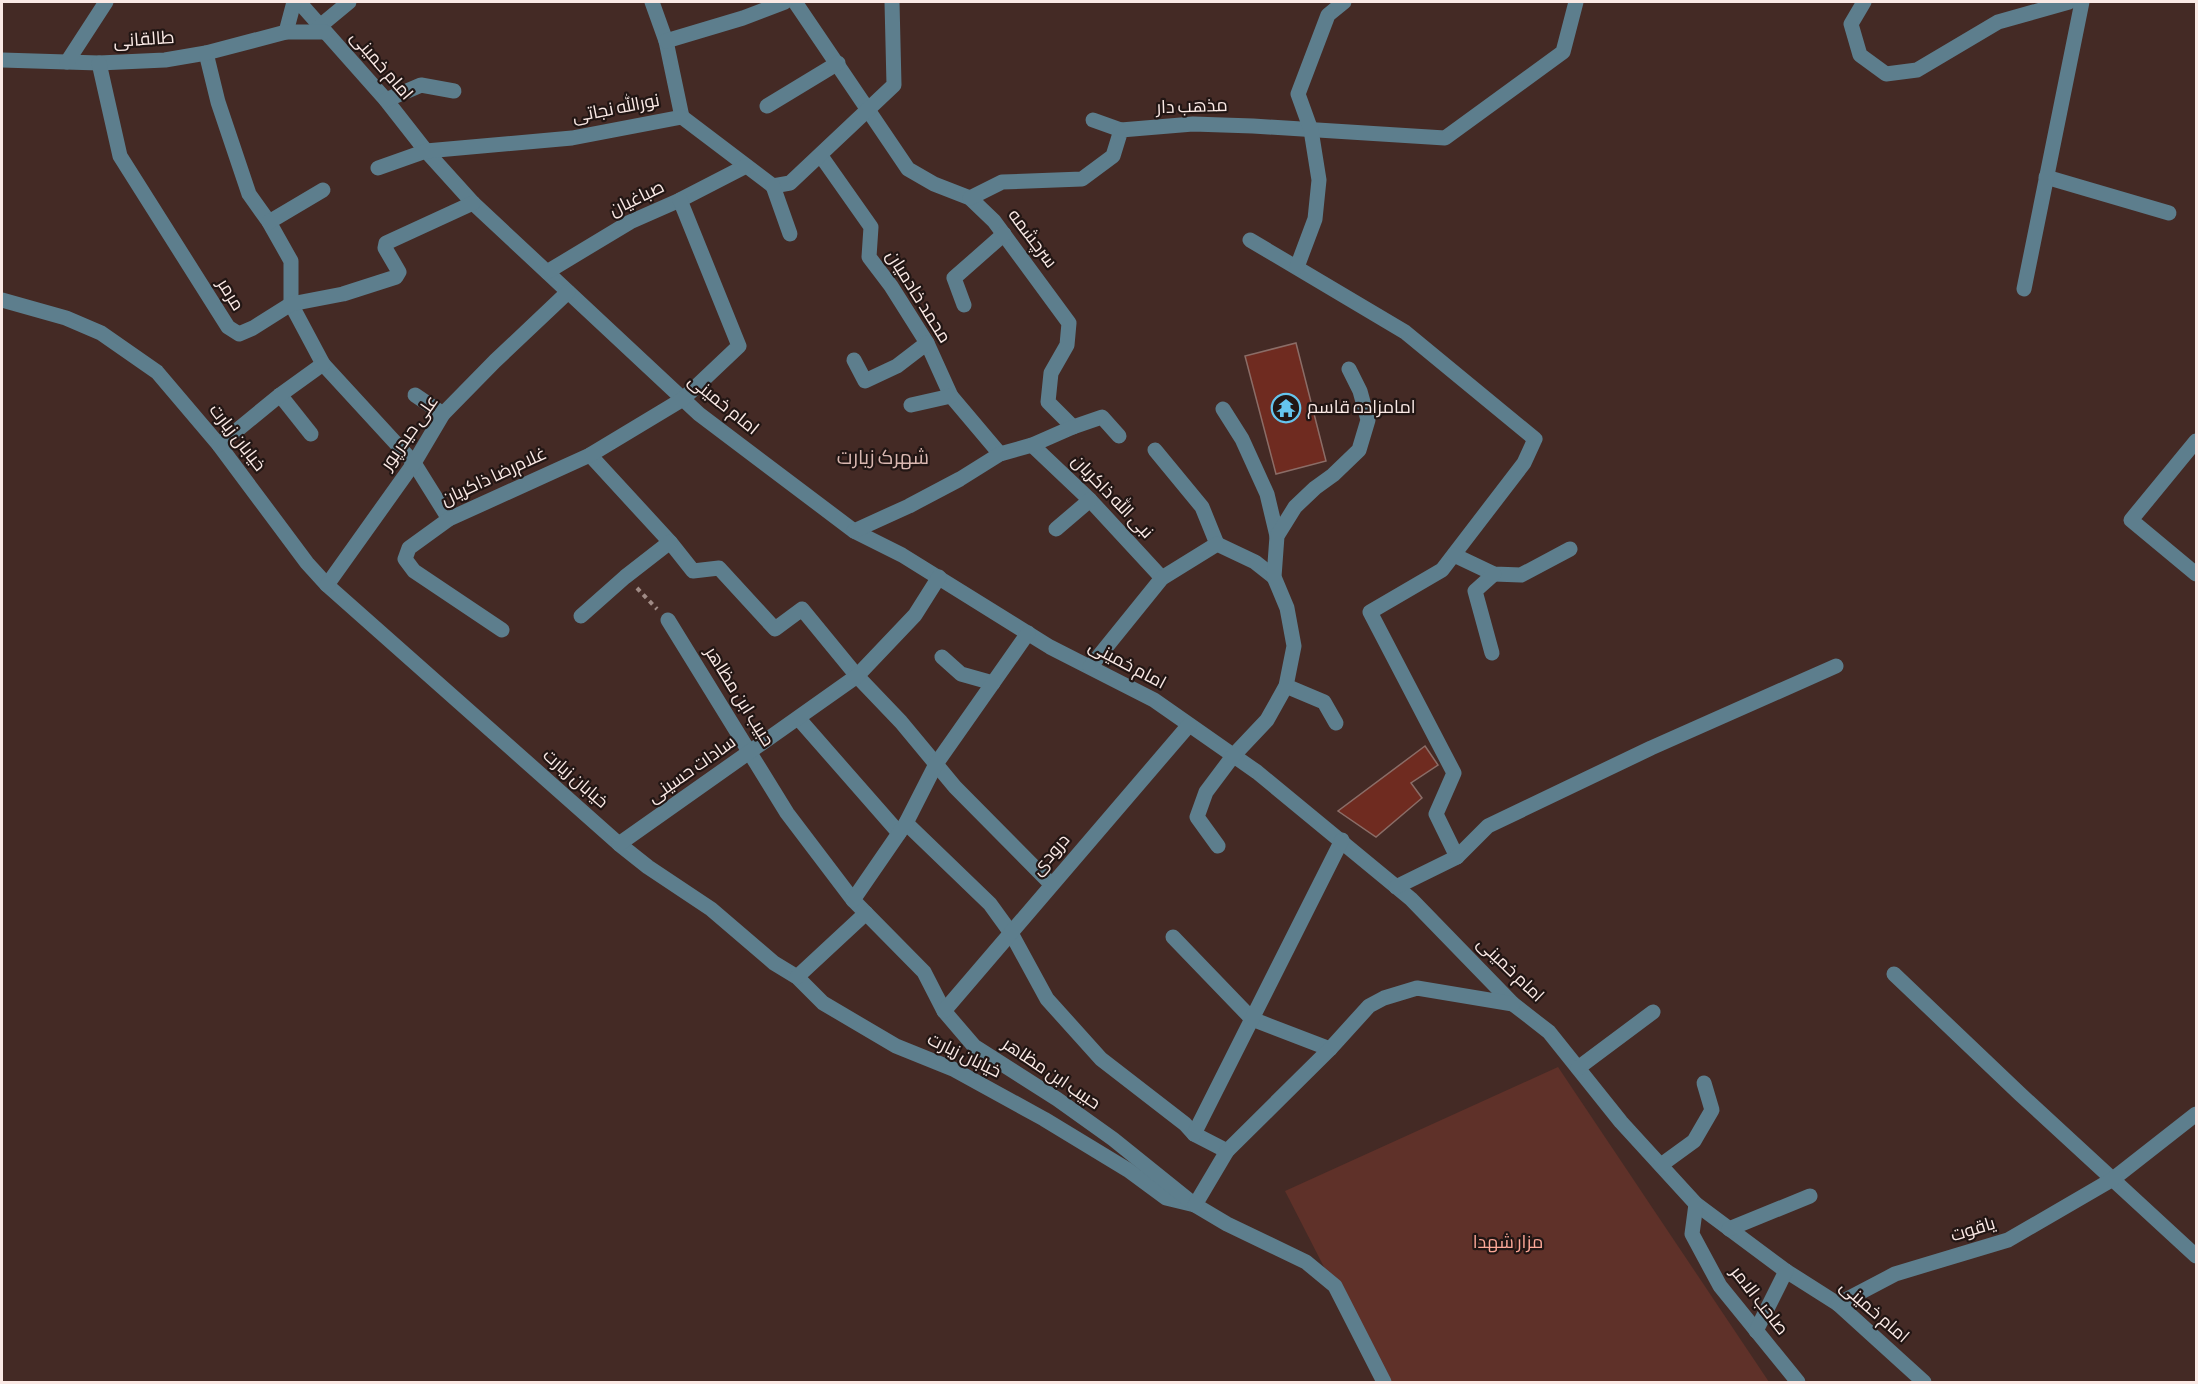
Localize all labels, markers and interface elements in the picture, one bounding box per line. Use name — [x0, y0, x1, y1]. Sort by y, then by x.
street label: امام خمینی — [345, 28, 416, 105]
street label: طالقانی — [113, 29, 175, 52]
street label: نورالله نجاتی — [570, 88, 661, 127]
street label: مذهب دار — [1155, 97, 1228, 118]
street label: صباغیان — [607, 178, 668, 221]
street label: سرچشمه — [1003, 206, 1060, 273]
street label: محمد خادمیان — [882, 248, 954, 347]
street label: مرمر — [212, 275, 247, 315]
street label: امام خمینی — [683, 371, 762, 440]
temple icon: امامزاده قاسم — [1270, 392, 1302, 424]
street label: علی حیدرپور — [377, 393, 444, 475]
place label: امامزاده قاسم — [1307, 399, 1416, 419]
street label: خیابان زیارت — [205, 401, 269, 475]
street label: غلام‌رضا ذاکریان — [439, 445, 550, 511]
district label: شهرک زیارت — [837, 448, 929, 470]
street label: نبی الله ذاکریان — [1067, 449, 1159, 543]
street label: امام خمینی — [1084, 637, 1169, 695]
street label: حبیب ابن مظاهر — [700, 643, 777, 750]
street label: سادات حسینی — [645, 733, 740, 808]
street label: خیابان زیارت — [538, 746, 611, 813]
street label: درودی — [1028, 831, 1074, 880]
street label: امام خمینی — [1472, 934, 1547, 1007]
street label: خیابان زیارت — [924, 1030, 1004, 1082]
street label: حبیب ابن مظاهر — [998, 1034, 1103, 1114]
street label: یاقوت — [1949, 1215, 1998, 1246]
park label: مزار شهدا — [1473, 1233, 1543, 1253]
street label: صاحب الامر — [1726, 1263, 1791, 1339]
street label: امام خمینی — [1835, 1277, 1912, 1348]

